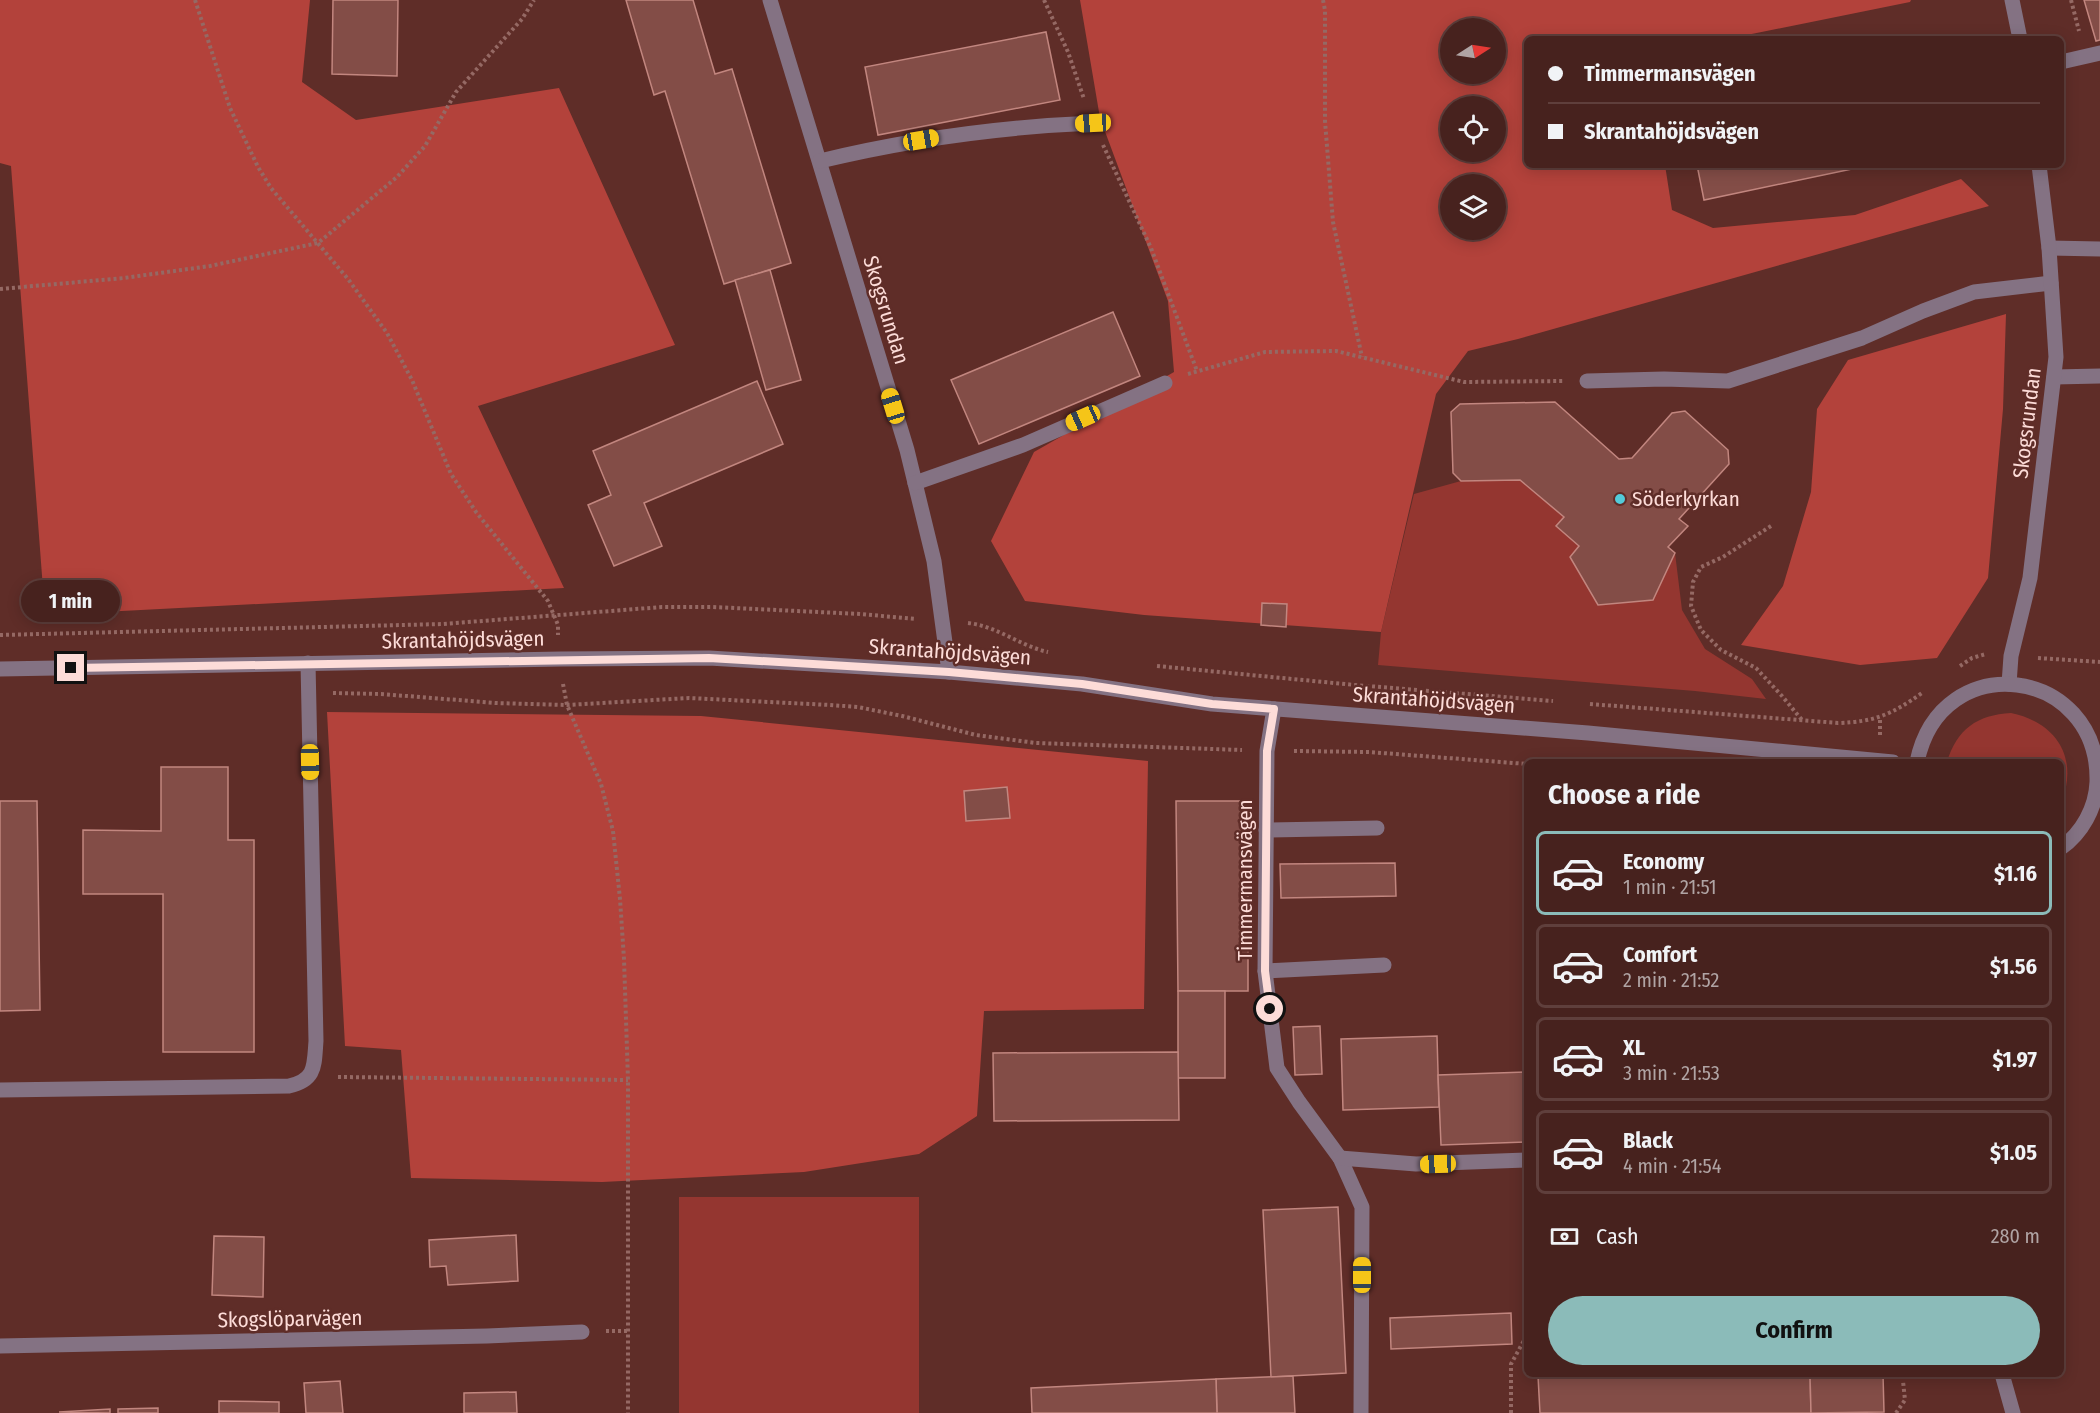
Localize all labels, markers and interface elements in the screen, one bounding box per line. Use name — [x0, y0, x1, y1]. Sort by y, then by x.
north arrow — [1440, 18, 1506, 84]
map controls — [1440, 18, 1506, 240]
text: Timmermansvägen — [1584, 60, 1756, 87]
button: locate — [1440, 96, 1506, 162]
car — [1075, 113, 1111, 133]
text: Skrantahöjdsvägen — [1584, 118, 1759, 145]
car — [902, 128, 940, 152]
button: layers — [1440, 174, 1506, 240]
street label: Skogsrundan — [857, 253, 915, 367]
street label: Skogsrundan — [2007, 366, 2047, 480]
car — [879, 386, 907, 426]
car — [1063, 402, 1103, 434]
place label: Söderkyrkan — [1632, 486, 1740, 512]
marker: Söderkyrkan — [1613, 492, 1627, 506]
callout: 1 min — [22, 581, 121, 623]
text: 1 min — [49, 589, 92, 613]
street label: Skrantahöjdsvägen — [381, 626, 545, 654]
street label: Skrantahöjdsvägen — [868, 633, 1032, 671]
route end — [57, 654, 84, 681]
street label: Skrantahöjdsvägen — [1352, 681, 1516, 719]
car — [301, 744, 319, 780]
text: Choose a ride — [1548, 779, 1700, 811]
street label: Timmermansvägen — [1232, 799, 1258, 961]
icon: car — [1551, 846, 1605, 900]
text: Economy — [1623, 848, 1704, 875]
text: $1.16 — [1994, 860, 2037, 887]
text: 1 min · 21:51 — [1623, 875, 1717, 899]
icon: car — [1551, 939, 1605, 993]
text: Comfort — [1623, 941, 1697, 968]
text: $1.56 — [1990, 953, 2037, 980]
text: 2 min · 21:52 — [1623, 968, 1719, 992]
route start — [1256, 995, 1283, 1022]
icon: car — [1551, 1032, 1605, 1086]
text: XL — [1623, 1034, 1645, 1061]
text: $1.97 — [1992, 1046, 2037, 1073]
text: 3 min · 21:53 — [1623, 1061, 1720, 1085]
icon: car — [1551, 1125, 1605, 1179]
text: Black — [1623, 1127, 1673, 1154]
text: $1.05 — [1990, 1139, 2037, 1166]
car — [1420, 1154, 1456, 1174]
text: 4 min · 21:54 — [1623, 1154, 1721, 1178]
icon: cash — [1548, 1220, 1581, 1253]
text: Cash — [1596, 1223, 1639, 1250]
text: 280 m — [1991, 1224, 2040, 1248]
car — [1353, 1257, 1371, 1293]
button: Confirm — [1548, 1296, 2040, 1365]
street label: Skogslöparvägen — [217, 1305, 363, 1333]

